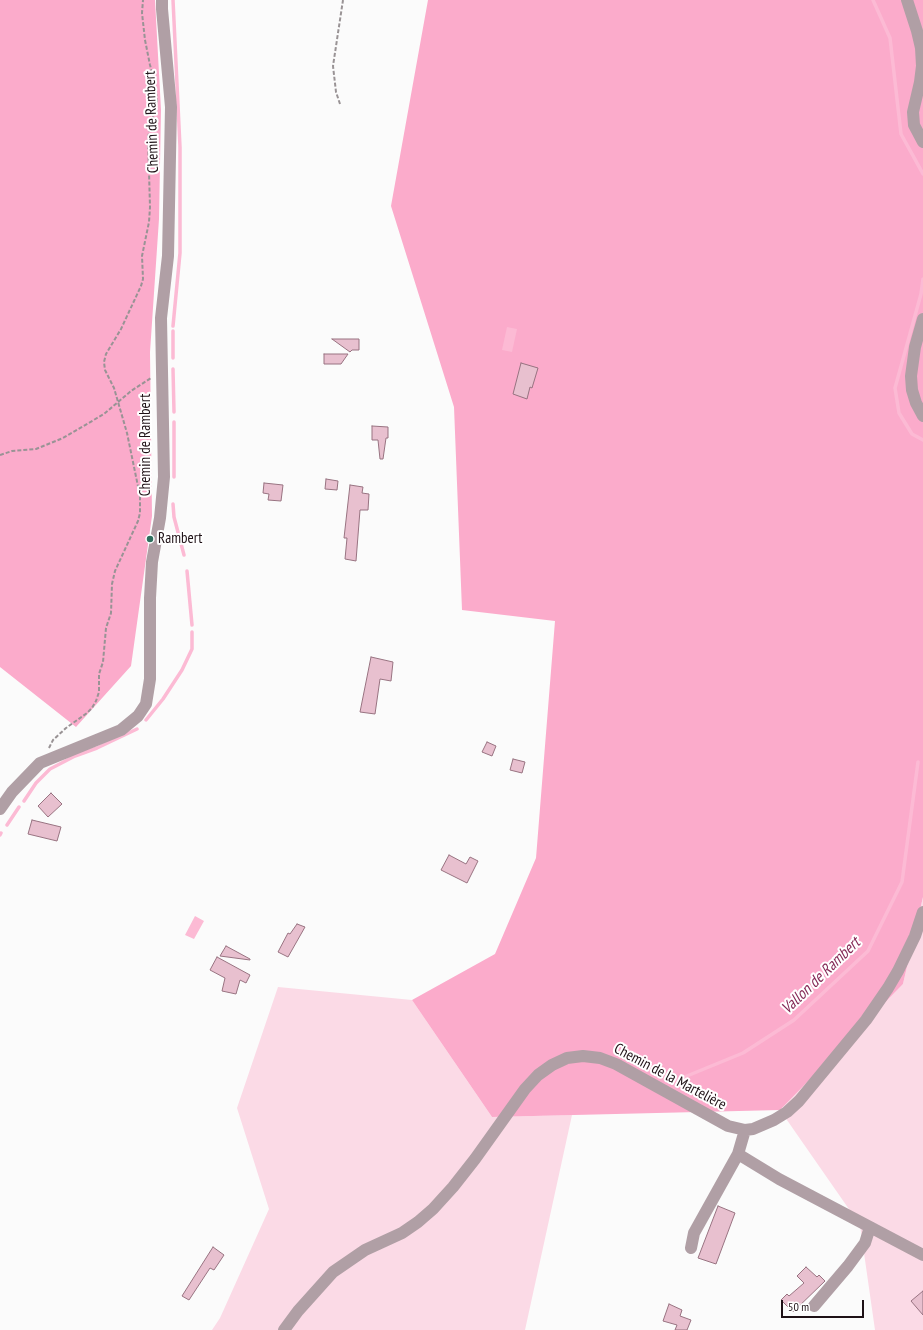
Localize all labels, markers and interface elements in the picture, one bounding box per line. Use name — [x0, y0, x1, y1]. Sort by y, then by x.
street label: Chemin de Rambert — [141, 70, 163, 174]
street label: Chemin de Rambert — [137, 394, 155, 496]
place label: Rambert — [158, 530, 202, 548]
marker: Rambert — [145, 534, 155, 544]
water label: Vallon de Rambert — [778, 934, 864, 1018]
street label: Chemin de la Martelière — [611, 1040, 729, 1114]
scale bar — [783, 1292, 866, 1318]
text: 50 m — [788, 1299, 809, 1314]

